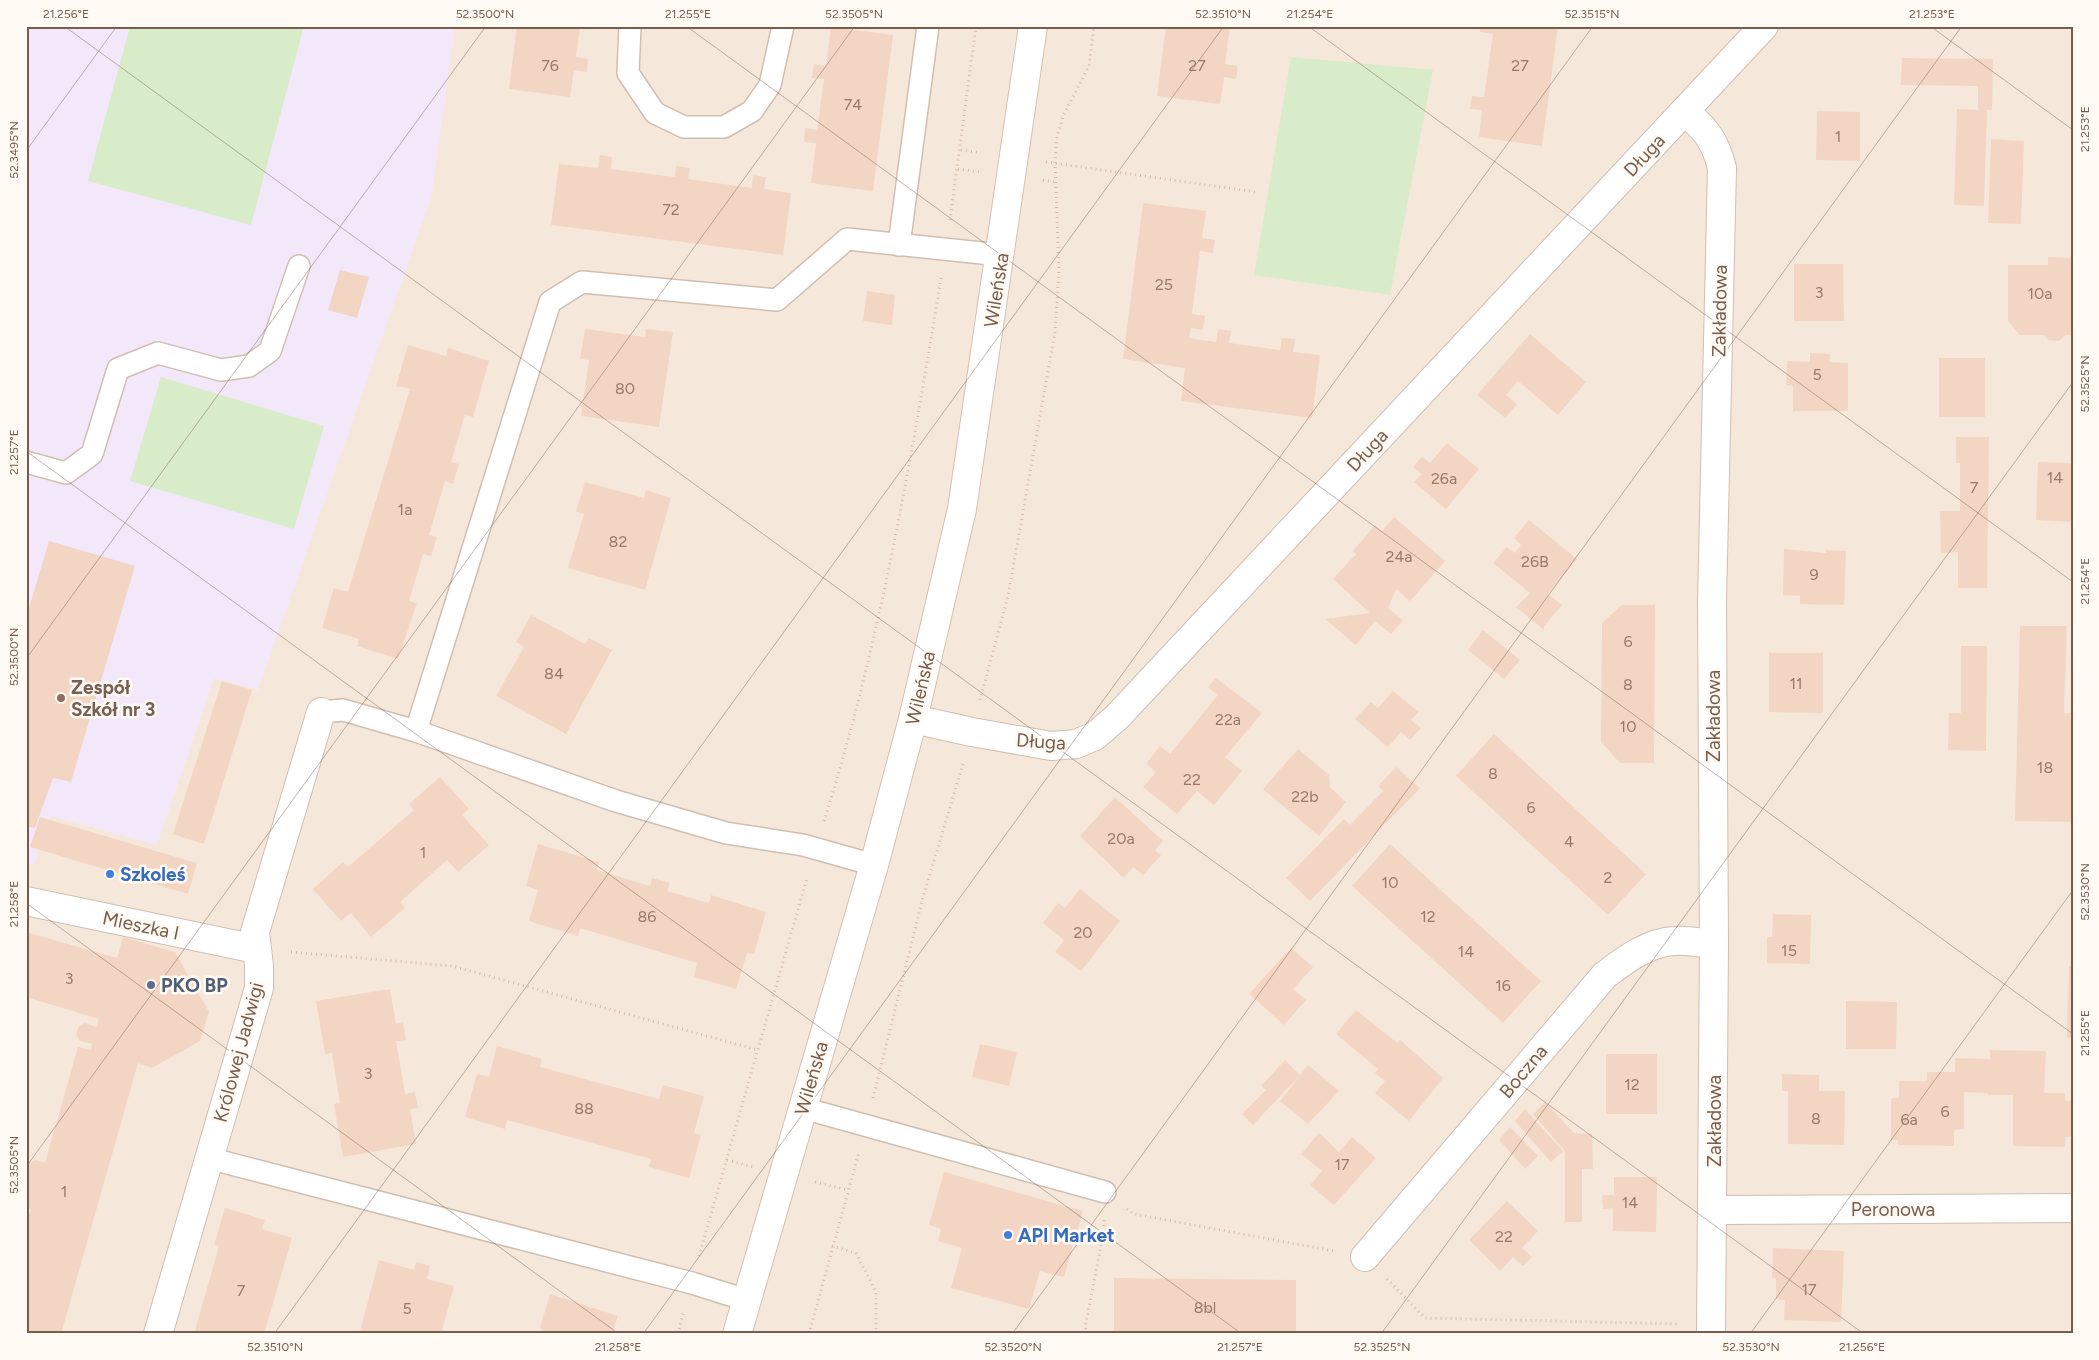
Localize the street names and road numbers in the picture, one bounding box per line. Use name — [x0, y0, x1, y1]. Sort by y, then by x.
street label: Długa — [1619, 129, 1670, 181]
street label: Wileńska — [979, 251, 1014, 329]
street label: Zakładowa — [1707, 265, 1732, 357]
street label: Długa — [1342, 424, 1393, 476]
street label: Wileńska — [901, 649, 940, 727]
street label: Zakładowa — [1702, 670, 1725, 762]
street label: Długa — [1015, 728, 1067, 755]
street label: Mieszka I — [101, 906, 181, 945]
street label: Królowej Jadwigi — [209, 979, 268, 1125]
street label: Wileńska — [790, 1039, 833, 1118]
street label: Boczna — [1494, 1040, 1552, 1103]
street label: Zakładowa — [1703, 1075, 1726, 1167]
street label: Peronowa — [1851, 1198, 1935, 1221]

